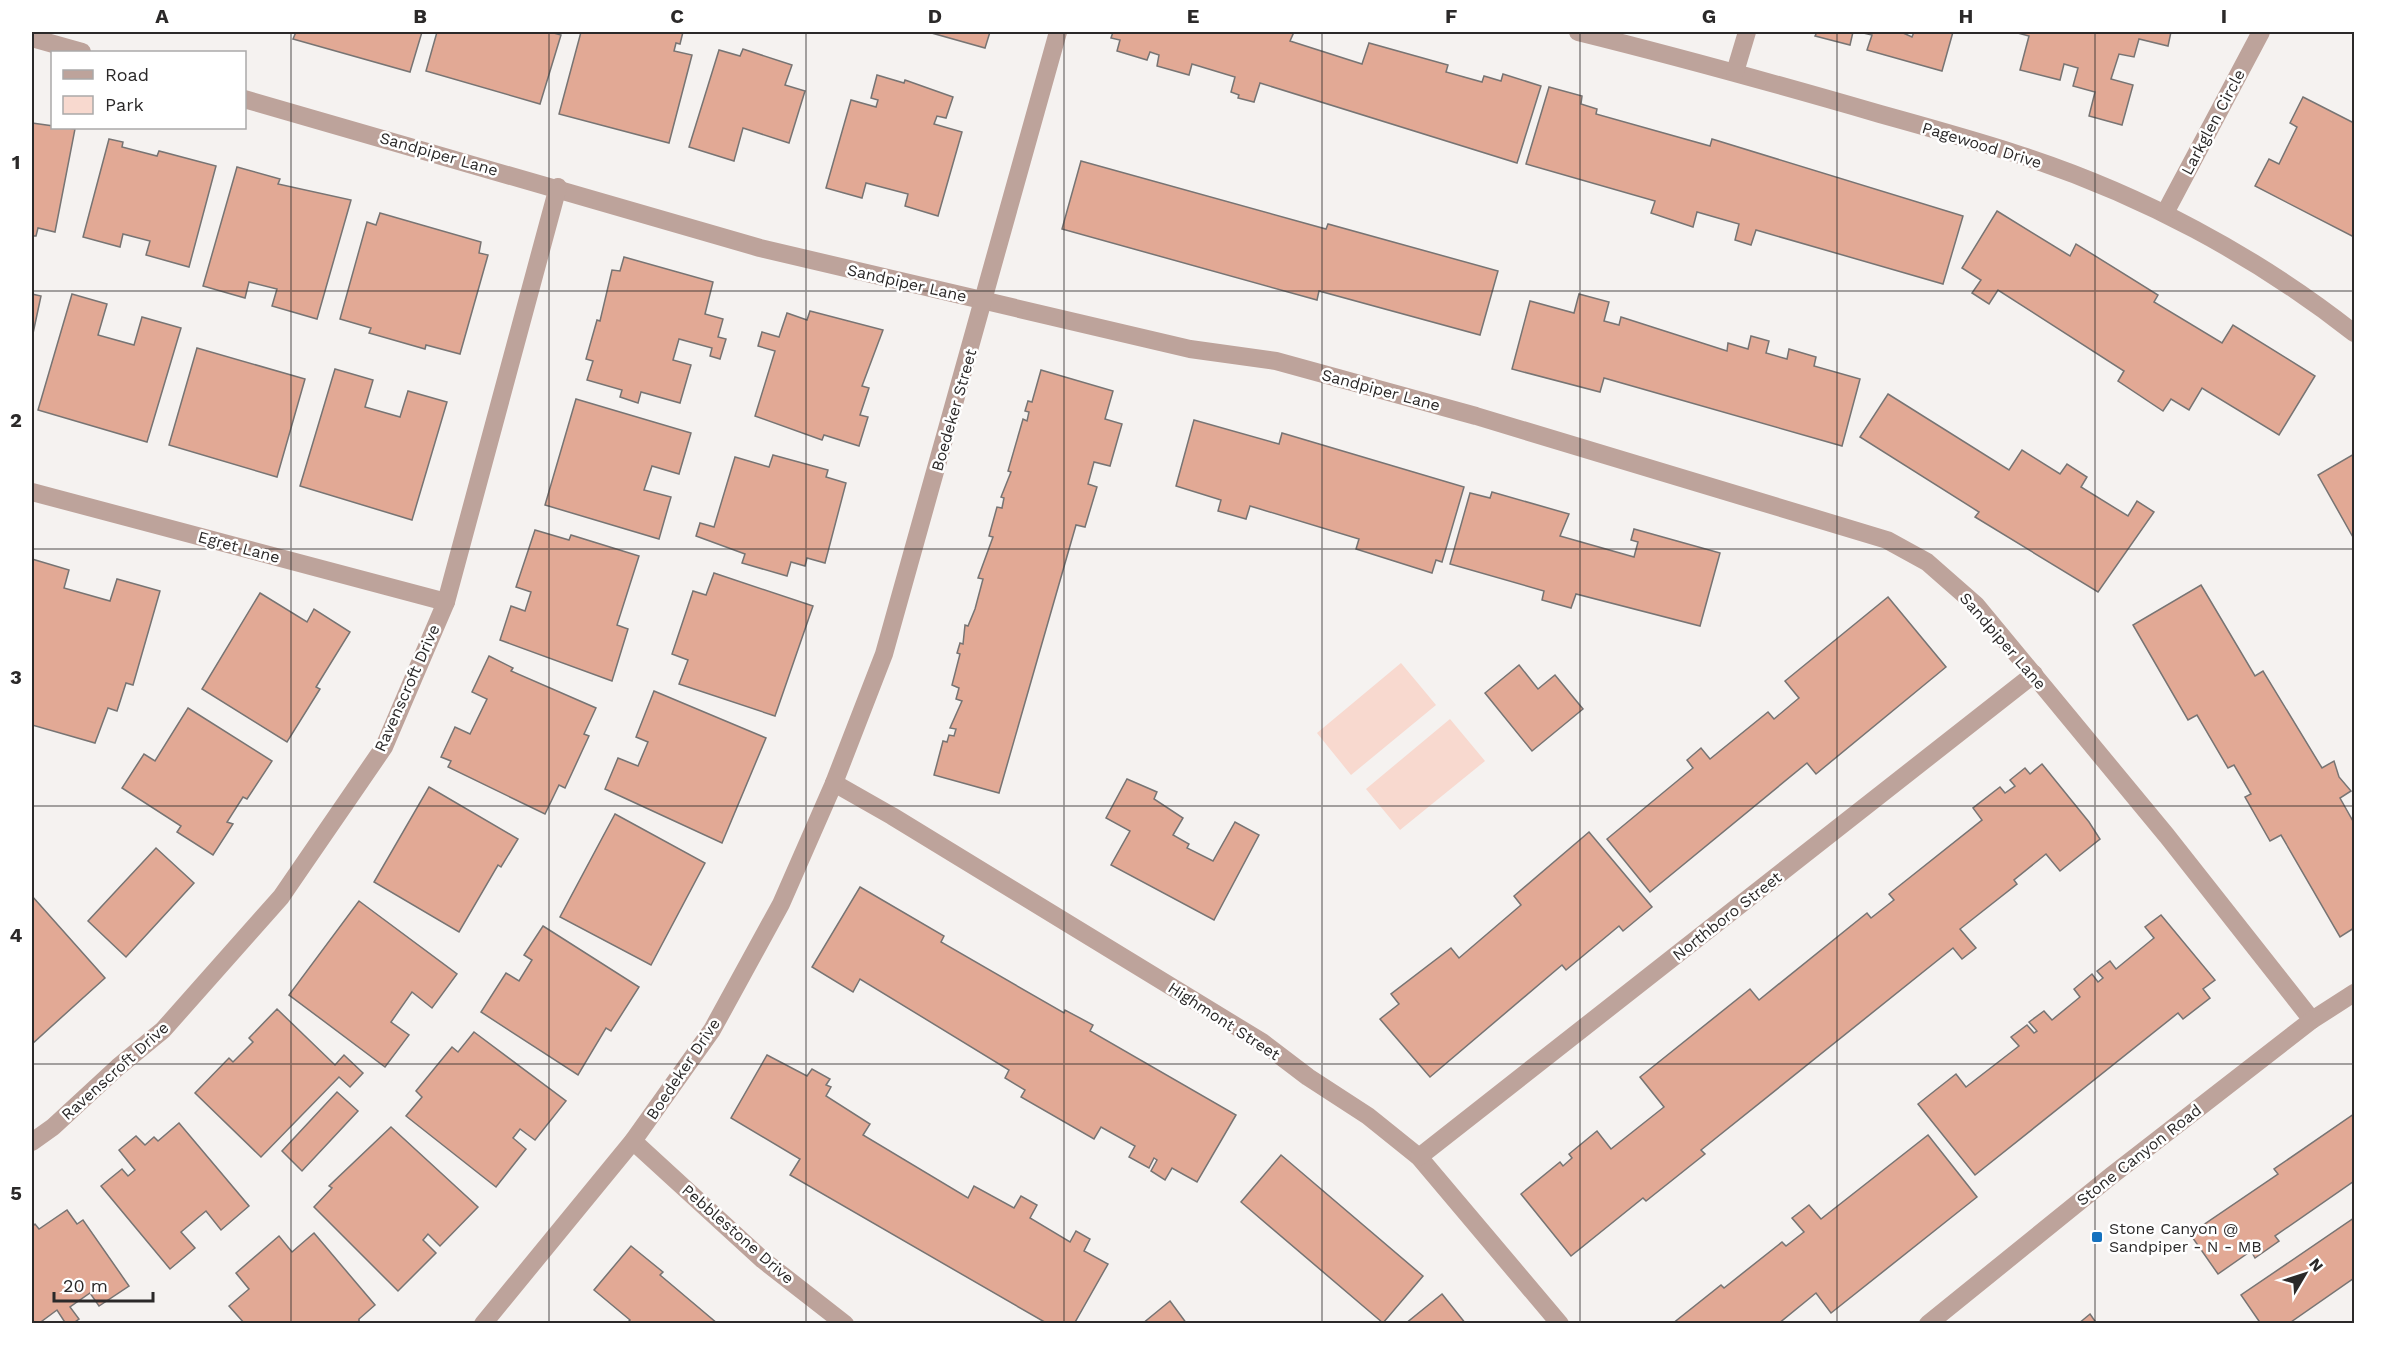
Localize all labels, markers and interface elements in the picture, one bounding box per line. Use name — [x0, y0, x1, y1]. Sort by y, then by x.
text: A — [155, 4, 169, 28]
text: B — [413, 4, 427, 28]
text: C — [670, 4, 684, 28]
text: D — [928, 4, 942, 28]
text: E — [1187, 4, 1199, 28]
text: F — [1445, 4, 1457, 28]
text: G — [1702, 4, 1716, 28]
text: H — [1959, 4, 1973, 28]
text: I — [2221, 4, 2227, 28]
legend — [51, 51, 246, 129]
text: Road — [105, 64, 149, 85]
street label: Larkglen Circle — [2177, 66, 2249, 178]
text: Park — [105, 94, 144, 115]
street label: Pagewood Drive — [1920, 118, 2044, 172]
street label: Sandpiper Lane — [378, 128, 500, 180]
text: 1 — [12, 150, 20, 174]
street label: Sandpiper Lane — [845, 260, 969, 306]
street label: Boedeker Street — [927, 346, 981, 473]
street label: Sandpiper Lane — [1320, 365, 1442, 415]
text: 2 — [10, 408, 22, 432]
street label: Egret Lane — [196, 527, 282, 567]
street label: Sandpiper Lane — [1956, 589, 2050, 693]
street label: Ravenscroft Drive — [370, 621, 444, 755]
text: 3 — [10, 665, 22, 689]
street label: Northboro Street — [1669, 867, 1785, 964]
text: 4 — [10, 923, 23, 947]
street label: Highmont Street — [1165, 978, 1284, 1064]
street label: Boedeker Drive — [642, 1015, 724, 1123]
street label: Ravenscroft Drive — [58, 1018, 172, 1124]
street label: Stone Canyon Road — [2073, 1100, 2205, 1210]
street label: Pebblestone Drive — [678, 1180, 798, 1288]
text: 5 — [10, 1181, 22, 1205]
place label: Stone Canyon @ Sandpiper - N - MB — [2109, 1219, 2262, 1256]
marker: Stone Canyon @ Sandpiper - N - MB — [2090, 1230, 2104, 1244]
north arrow — [2275, 1244, 2335, 1304]
text: N — [2305, 1254, 2327, 1275]
scale bar — [54, 1265, 153, 1303]
text: 20 m — [63, 1275, 108, 1296]

